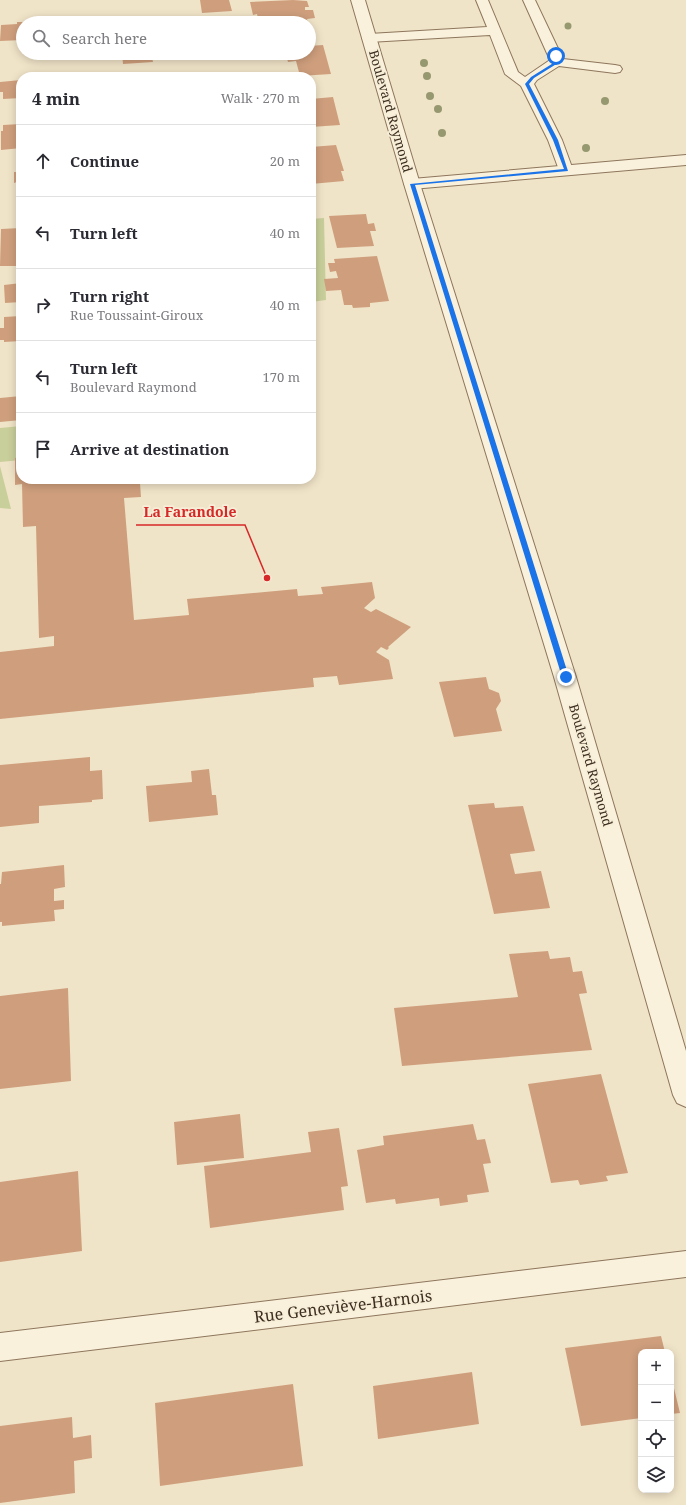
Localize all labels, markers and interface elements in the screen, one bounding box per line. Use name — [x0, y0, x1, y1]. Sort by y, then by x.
search box — [16, 16, 316, 60]
icon: search — [30, 27, 52, 49]
text: Search here — [62, 28, 147, 48]
route start — [547, 47, 565, 65]
street label: Boulevard Raymond — [365, 48, 417, 174]
text: 4 min — [32, 87, 80, 110]
text: Walk · 270 m — [221, 89, 300, 107]
icon: ahead — [32, 150, 54, 172]
text: Continue — [70, 151, 139, 171]
text: 20 m — [270, 152, 300, 170]
icon: left — [32, 222, 54, 244]
text: Turn left — [70, 223, 138, 243]
text: 40 m — [270, 224, 300, 242]
text: Turn right — [70, 286, 149, 306]
icon: right — [32, 294, 54, 316]
text: 40 m — [270, 296, 300, 314]
text: Rue Toussaint-Giroux — [70, 306, 203, 324]
text: Turn left — [70, 358, 138, 378]
icon: left — [32, 366, 54, 388]
text: 170 m — [263, 368, 300, 386]
text: Boulevard Raymond — [70, 378, 197, 396]
icon: arrive — [32, 438, 54, 460]
text: Arrive at destination — [70, 439, 229, 459]
callout: La Farandole — [136, 499, 245, 525]
text: La Farandole — [143, 502, 237, 521]
route end — [557, 668, 575, 686]
street label: Boulevard Raymond — [565, 702, 617, 828]
street label: Rue Geneviève-Harnois — [253, 1284, 433, 1328]
map controls — [638, 1349, 674, 1493]
button: + — [638, 1349, 674, 1385]
button: − — [638, 1385, 674, 1421]
button: locate — [638, 1421, 674, 1457]
button: layers — [638, 1457, 674, 1493]

